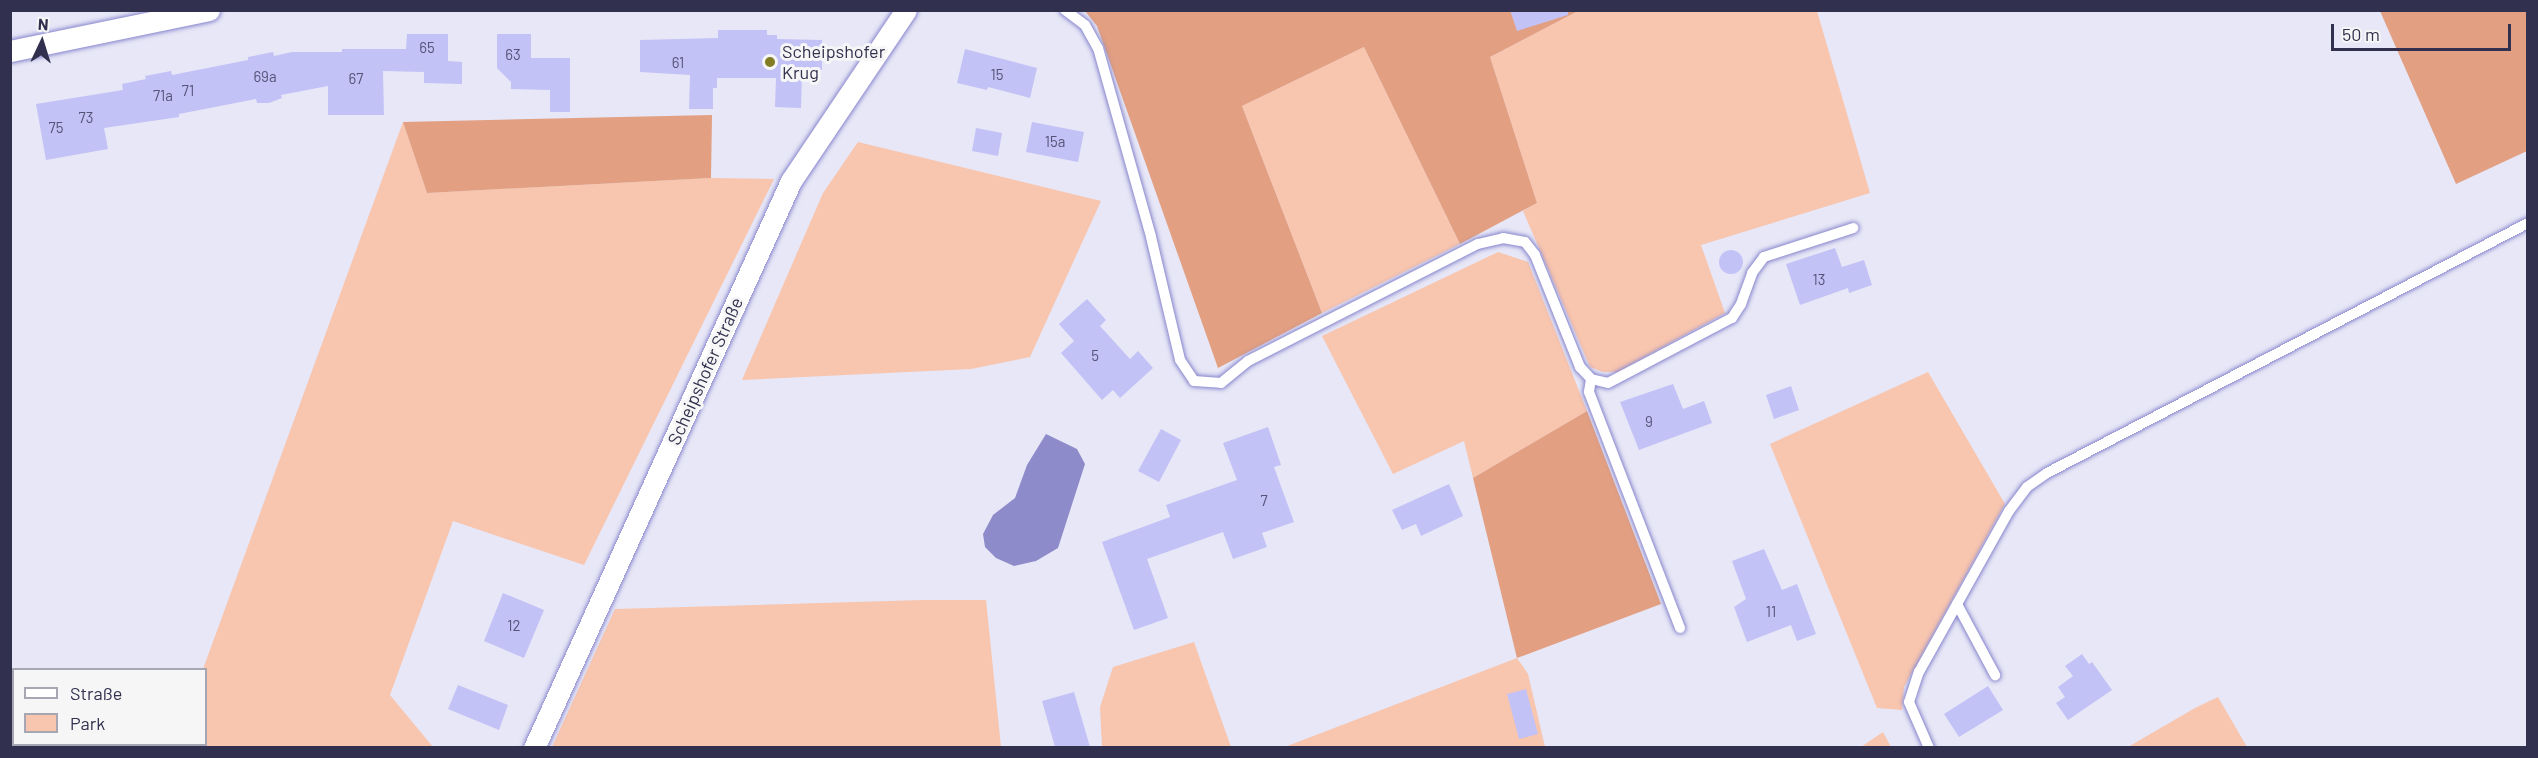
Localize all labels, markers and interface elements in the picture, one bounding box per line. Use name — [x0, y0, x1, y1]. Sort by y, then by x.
north arrow — [12, 12, 72, 72]
scale bar — [2334, 12, 2514, 50]
text: N — [37, 14, 49, 33]
text: 50 m — [2342, 23, 2380, 45]
house number: 65 — [419, 39, 435, 57]
place label: Scheipshofer Krug — [782, 41, 885, 84]
house number: 63 — [505, 46, 521, 64]
house number: 61 — [672, 54, 684, 72]
marker: Scheipshofer Krug — [763, 55, 777, 69]
house number: 15 — [991, 66, 1003, 84]
house number: 69a — [253, 68, 277, 86]
house number: 67 — [349, 70, 363, 88]
house number: 71 — [182, 82, 194, 100]
house number: 71a — [153, 87, 173, 105]
house number: 73 — [79, 109, 93, 127]
house number: 75 — [49, 119, 63, 137]
house number: 15a — [1045, 133, 1065, 151]
house number: 13 — [1813, 271, 1825, 289]
street label: Scheipshofer Straße — [663, 294, 747, 448]
house number: 5 — [1091, 347, 1099, 365]
house number: 9 — [1645, 413, 1653, 431]
house number: 7 — [1260, 492, 1268, 510]
house number: 11 — [1766, 603, 1776, 621]
house number: 12 — [507, 617, 521, 635]
legend — [12, 668, 207, 746]
text: Straße — [70, 682, 122, 704]
text: Park — [70, 712, 105, 734]

